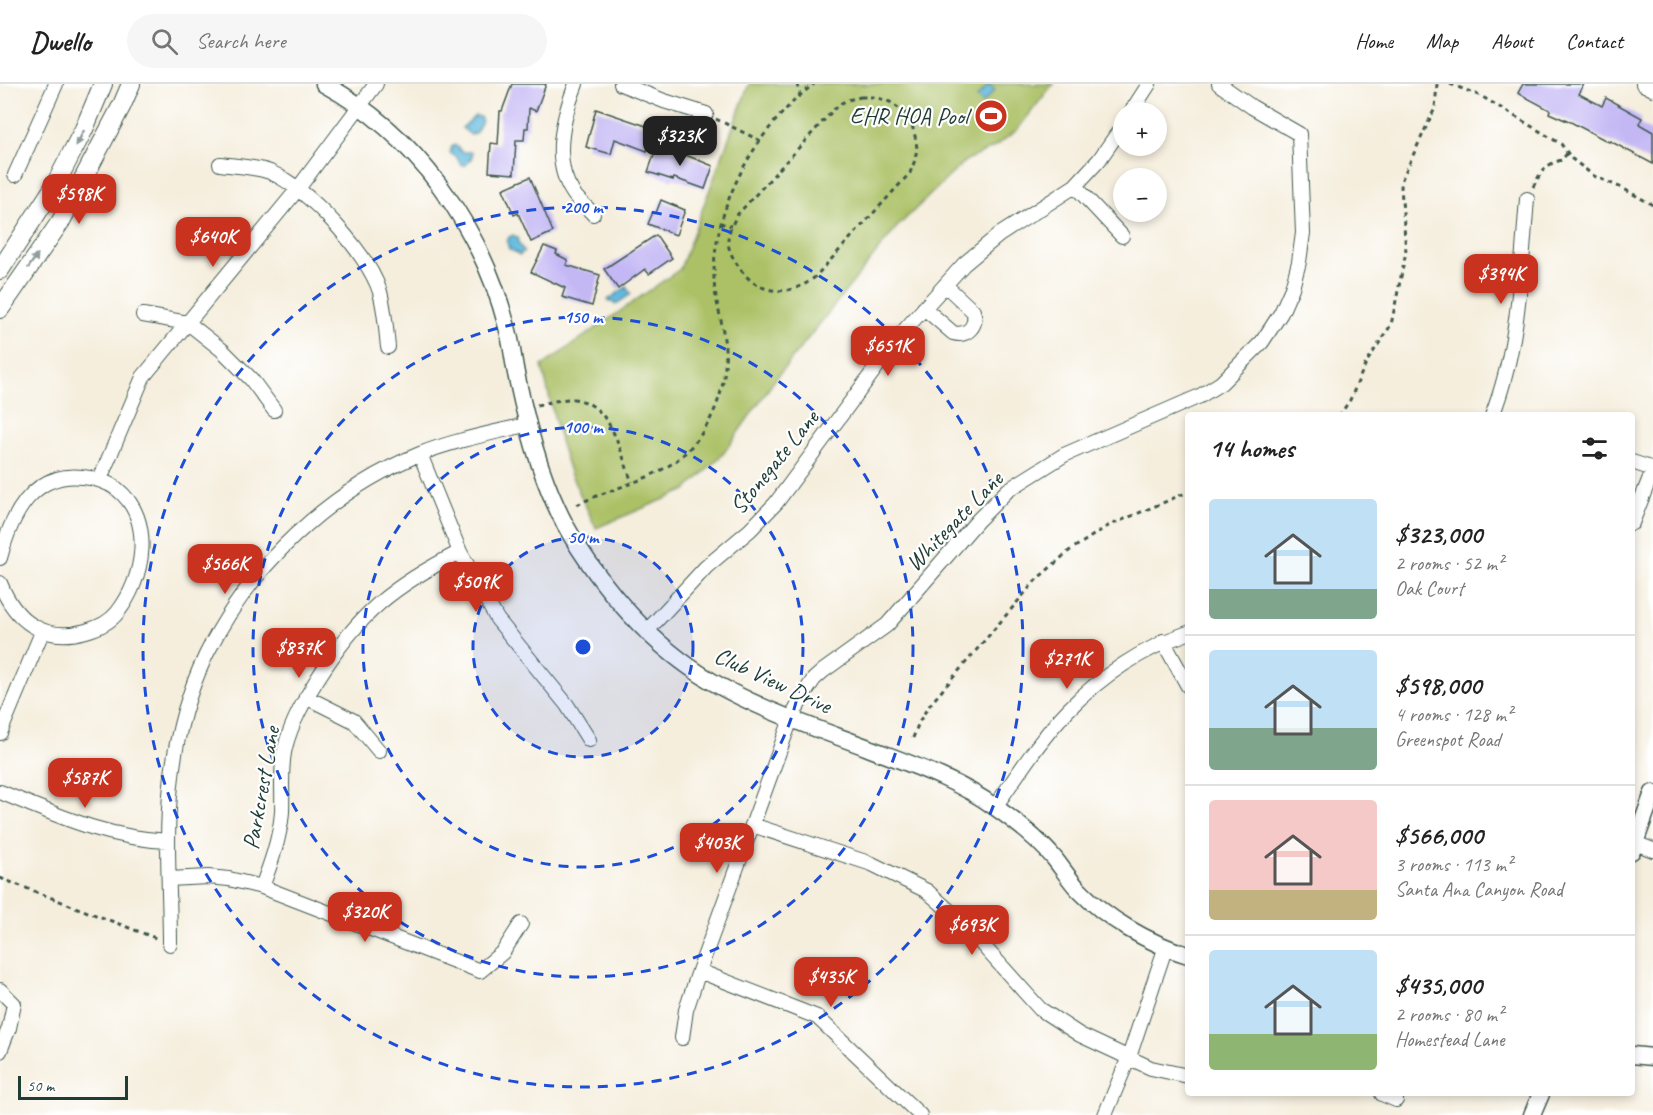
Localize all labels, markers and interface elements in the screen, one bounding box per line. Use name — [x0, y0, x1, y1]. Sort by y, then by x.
search box — [127, 14, 547, 68]
text: Dwello — [30, 24, 91, 59]
icon: search — [148, 25, 181, 58]
text: Search here — [196, 27, 286, 55]
text: Home — [1355, 28, 1393, 54]
text: Map — [1426, 28, 1458, 54]
text: About — [1491, 28, 1533, 54]
text: Contact — [1566, 28, 1623, 54]
sports icon: EHR HOA Pool — [973, 98, 1009, 134]
place label: EHR HOA Pool — [850, 101, 972, 131]
map controls — [1113, 102, 1167, 222]
button: + — [1113, 102, 1167, 156]
pin: $323K — [638, 116, 722, 167]
text: $323K — [657, 123, 703, 148]
one-way arrow — [75, 129, 84, 146]
button: − — [1113, 168, 1167, 222]
pin: $598K — [37, 174, 121, 225]
text: $598K — [56, 181, 102, 206]
text: 200 m — [564, 196, 604, 218]
pin: $640K — [171, 217, 255, 268]
text: $640K — [190, 224, 236, 249]
one-way arrow — [27, 254, 39, 270]
pin: $394K — [1459, 254, 1543, 305]
text: $394K — [1478, 261, 1524, 286]
text: 150 m — [564, 306, 604, 328]
pin: $651K — [846, 326, 930, 377]
text: $651K — [865, 333, 911, 358]
street label: Stonegate Lane — [723, 402, 827, 520]
text: 100 m — [564, 416, 604, 438]
text: 14 homes — [1209, 432, 1294, 465]
icon: filters — [1578, 432, 1611, 465]
street label: Whitegate Lane — [899, 463, 1011, 577]
text: $323,000 — [1395, 518, 1482, 551]
icon: home — [1257, 523, 1329, 595]
text: 50 m — [568, 526, 600, 548]
pin: $566K — [183, 544, 267, 595]
text: $566K — [202, 551, 248, 576]
text: 2 rooms · 52 m² — [1395, 551, 1503, 576]
pin: $509K — [434, 562, 518, 613]
text: $509K — [453, 569, 499, 594]
text: Oak Court — [1395, 576, 1464, 601]
pin: $837K — [257, 628, 341, 679]
text: $837K — [276, 635, 322, 660]
centre of rings — [573, 637, 593, 657]
pin: $271K — [1025, 639, 1109, 690]
street label: Club View Drive — [710, 640, 838, 721]
text: $271K — [1044, 646, 1090, 671]
text: $598,000 — [1395, 669, 1481, 702]
icon: home — [1257, 674, 1329, 746]
text: 4 rooms · 128 m² — [1395, 702, 1512, 727]
street label: Parkcrest Lane — [235, 722, 287, 852]
text: Greenspot Road — [1395, 727, 1500, 752]
pin: $587K — [43, 758, 127, 809]
text: $587K — [62, 765, 108, 790]
text: $566,000 — [1395, 819, 1483, 852]
pin: $403K — [675, 823, 759, 874]
icon: home — [1257, 824, 1329, 896]
text: $403K — [694, 830, 740, 855]
text: 3 rooms · 113 m² — [1395, 852, 1512, 877]
text: Santa Ana Canyon Road — [1395, 877, 1563, 902]
pin: $320K — [323, 892, 407, 943]
text: $320K — [342, 899, 388, 924]
pin: $693K — [930, 905, 1014, 956]
text: $693K — [949, 912, 995, 937]
pin: $435K — [789, 957, 873, 1008]
text: $435K — [808, 964, 854, 989]
text: $435,000 — [1395, 969, 1482, 1002]
icon: home — [1257, 974, 1329, 1046]
text: 2 rooms · 80 m² — [1395, 1002, 1503, 1027]
text: Homestead Lane — [1395, 1027, 1504, 1052]
scale bar — [18, 1073, 128, 1100]
text: 50 m — [27, 1076, 54, 1096]

